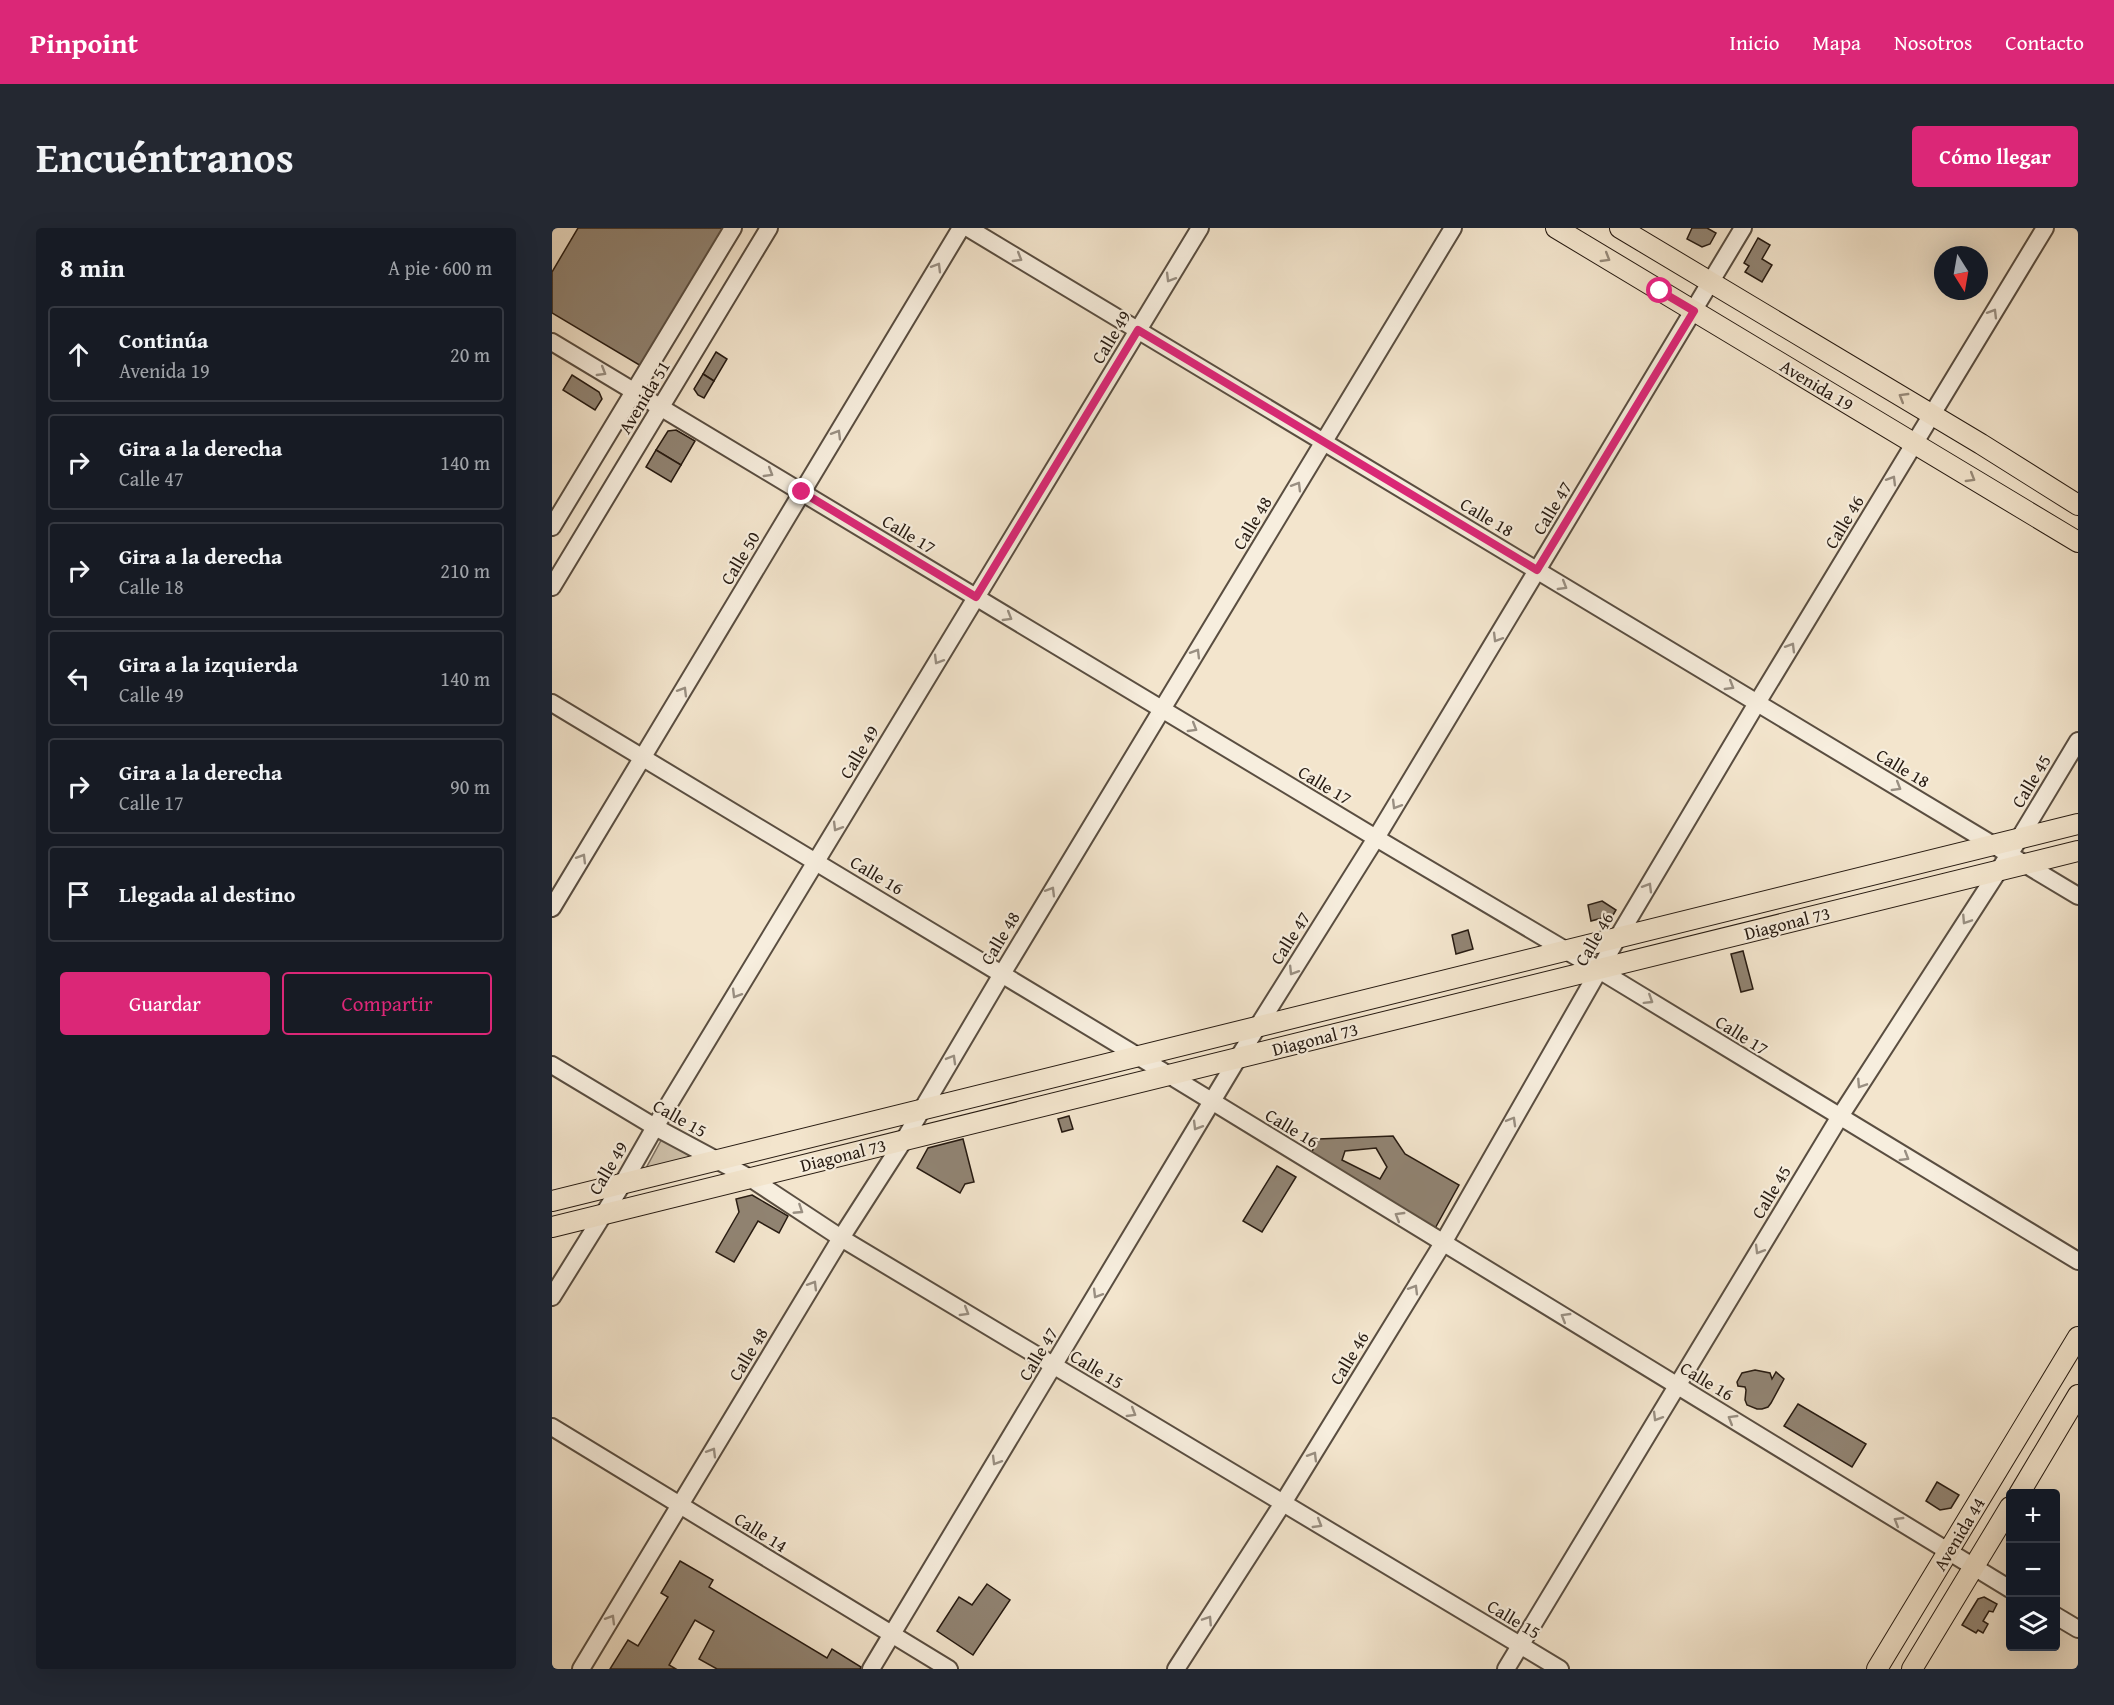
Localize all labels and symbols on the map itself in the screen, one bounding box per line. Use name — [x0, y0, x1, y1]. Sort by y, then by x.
north arrow — [1934, 246, 1988, 300]
one-way arrow — [1012, 251, 1022, 263]
one-way arrow — [1600, 251, 1610, 263]
one-way arrow — [930, 263, 942, 273]
one-way arrow — [1165, 272, 1177, 282]
route start — [1646, 277, 1672, 303]
street label: Calle 49 — [1084, 305, 1138, 369]
one-way arrow — [1985, 309, 1996, 320]
street label: Avenida 19 — [1775, 352, 1859, 418]
street label: Avenida 51 — [611, 355, 677, 439]
one-way arrow — [596, 365, 606, 376]
one-way arrow — [1899, 393, 1909, 405]
one-way arrow — [830, 430, 841, 440]
one-way arrow — [763, 465, 773, 477]
one-way arrow — [1965, 470, 1975, 482]
street label: Calle 47 — [1525, 476, 1579, 540]
one-way arrow — [1884, 476, 1896, 486]
route end — [788, 478, 814, 504]
one-way arrow — [1290, 482, 1301, 492]
street label: Calle 18 — [1455, 490, 1519, 544]
street label: Calle 46 — [1817, 490, 1871, 554]
street label: Calle 48 — [1225, 491, 1279, 555]
street label: Calle 17 — [877, 507, 941, 561]
street label: Calle 50 — [713, 526, 767, 590]
one-way arrow — [1557, 578, 1567, 590]
one-way arrow — [1002, 609, 1012, 621]
one-way arrow — [1492, 632, 1504, 642]
one-way arrow — [1783, 643, 1795, 653]
one-way arrow — [1189, 649, 1200, 659]
one-way arrow — [933, 654, 945, 664]
one-way arrow — [1724, 679, 1734, 691]
one-way arrow — [675, 687, 687, 697]
street label: Calle 49 — [832, 720, 886, 784]
one-way arrow — [1187, 721, 1197, 733]
street label: Calle 18 — [1871, 741, 1935, 795]
street label: Calle 45 — [2004, 749, 2058, 813]
street label: Calle 17 — [1293, 758, 1357, 812]
one-way arrow — [1891, 780, 1901, 792]
one-way arrow — [1392, 799, 1403, 809]
one-way arrow — [832, 821, 844, 831]
street label: Calle 16 — [845, 848, 909, 902]
one-way arrow — [575, 854, 587, 864]
one-way arrow — [1640, 883, 1652, 893]
one-way arrow — [1044, 887, 1056, 897]
street label: Diagonal 73 — [1741, 899, 1833, 947]
street label: Calle 48 — [973, 906, 1027, 970]
street label: Calle 47 — [1263, 906, 1317, 970]
street label: Calle 46 — [1568, 907, 1620, 971]
one-way arrow — [1962, 913, 1973, 924]
one-way arrow — [1288, 965, 1300, 975]
one-way arrow — [731, 988, 743, 998]
one-way arrow — [1642, 993, 1653, 1004]
street label: Calle 17 — [1710, 1008, 1774, 1062]
street label: Diagonal 73 — [1269, 1015, 1361, 1063]
one-way arrow — [945, 1055, 956, 1065]
one-way arrow — [1857, 1077, 1868, 1088]
street label: Calle 15 — [648, 1092, 712, 1144]
street label: Calle 16 — [1260, 1101, 1324, 1155]
one-way arrow — [1505, 1117, 1517, 1127]
one-way arrow — [1193, 1120, 1205, 1130]
street label: Diagonal 73 — [797, 1131, 889, 1179]
street label: Calle 49 — [581, 1136, 635, 1200]
one-way arrow — [1898, 1149, 1909, 1160]
street label: Calle 45 — [1744, 1160, 1798, 1224]
one-way arrow — [793, 1203, 803, 1215]
one-way arrow — [1395, 1211, 1405, 1223]
one-way arrow — [1754, 1244, 1766, 1254]
one-way arrow — [806, 1281, 817, 1291]
one-way arrow — [1407, 1285, 1419, 1295]
one-way arrow — [1092, 1288, 1104, 1298]
one-way arrow — [959, 1305, 969, 1317]
one-way arrow — [1561, 1313, 1571, 1325]
street label: Calle 48 — [721, 1322, 775, 1386]
street label: Calle 47 — [1011, 1322, 1065, 1386]
street label: Calle 46 — [1322, 1326, 1376, 1390]
street label: Calle 15 — [1065, 1342, 1129, 1396]
street label: Calle 16 — [1675, 1354, 1739, 1408]
one-way arrow — [1126, 1405, 1136, 1417]
one-way arrow — [1653, 1411, 1665, 1421]
one-way arrow — [1728, 1415, 1738, 1427]
one-way arrow — [704, 1448, 716, 1458]
one-way arrow — [1305, 1451, 1316, 1462]
one-way arrow — [992, 1455, 1004, 1465]
street label: Avenida 44 — [1926, 1492, 1992, 1576]
street label: Calle 14 — [729, 1505, 793, 1559]
one-way arrow — [1312, 1516, 1322, 1528]
one-way arrow — [1894, 1516, 1904, 1528]
street label: Calle 15 — [1482, 1592, 1546, 1646]
one-way arrow — [604, 1615, 616, 1625]
one-way arrow — [1200, 1616, 1212, 1626]

